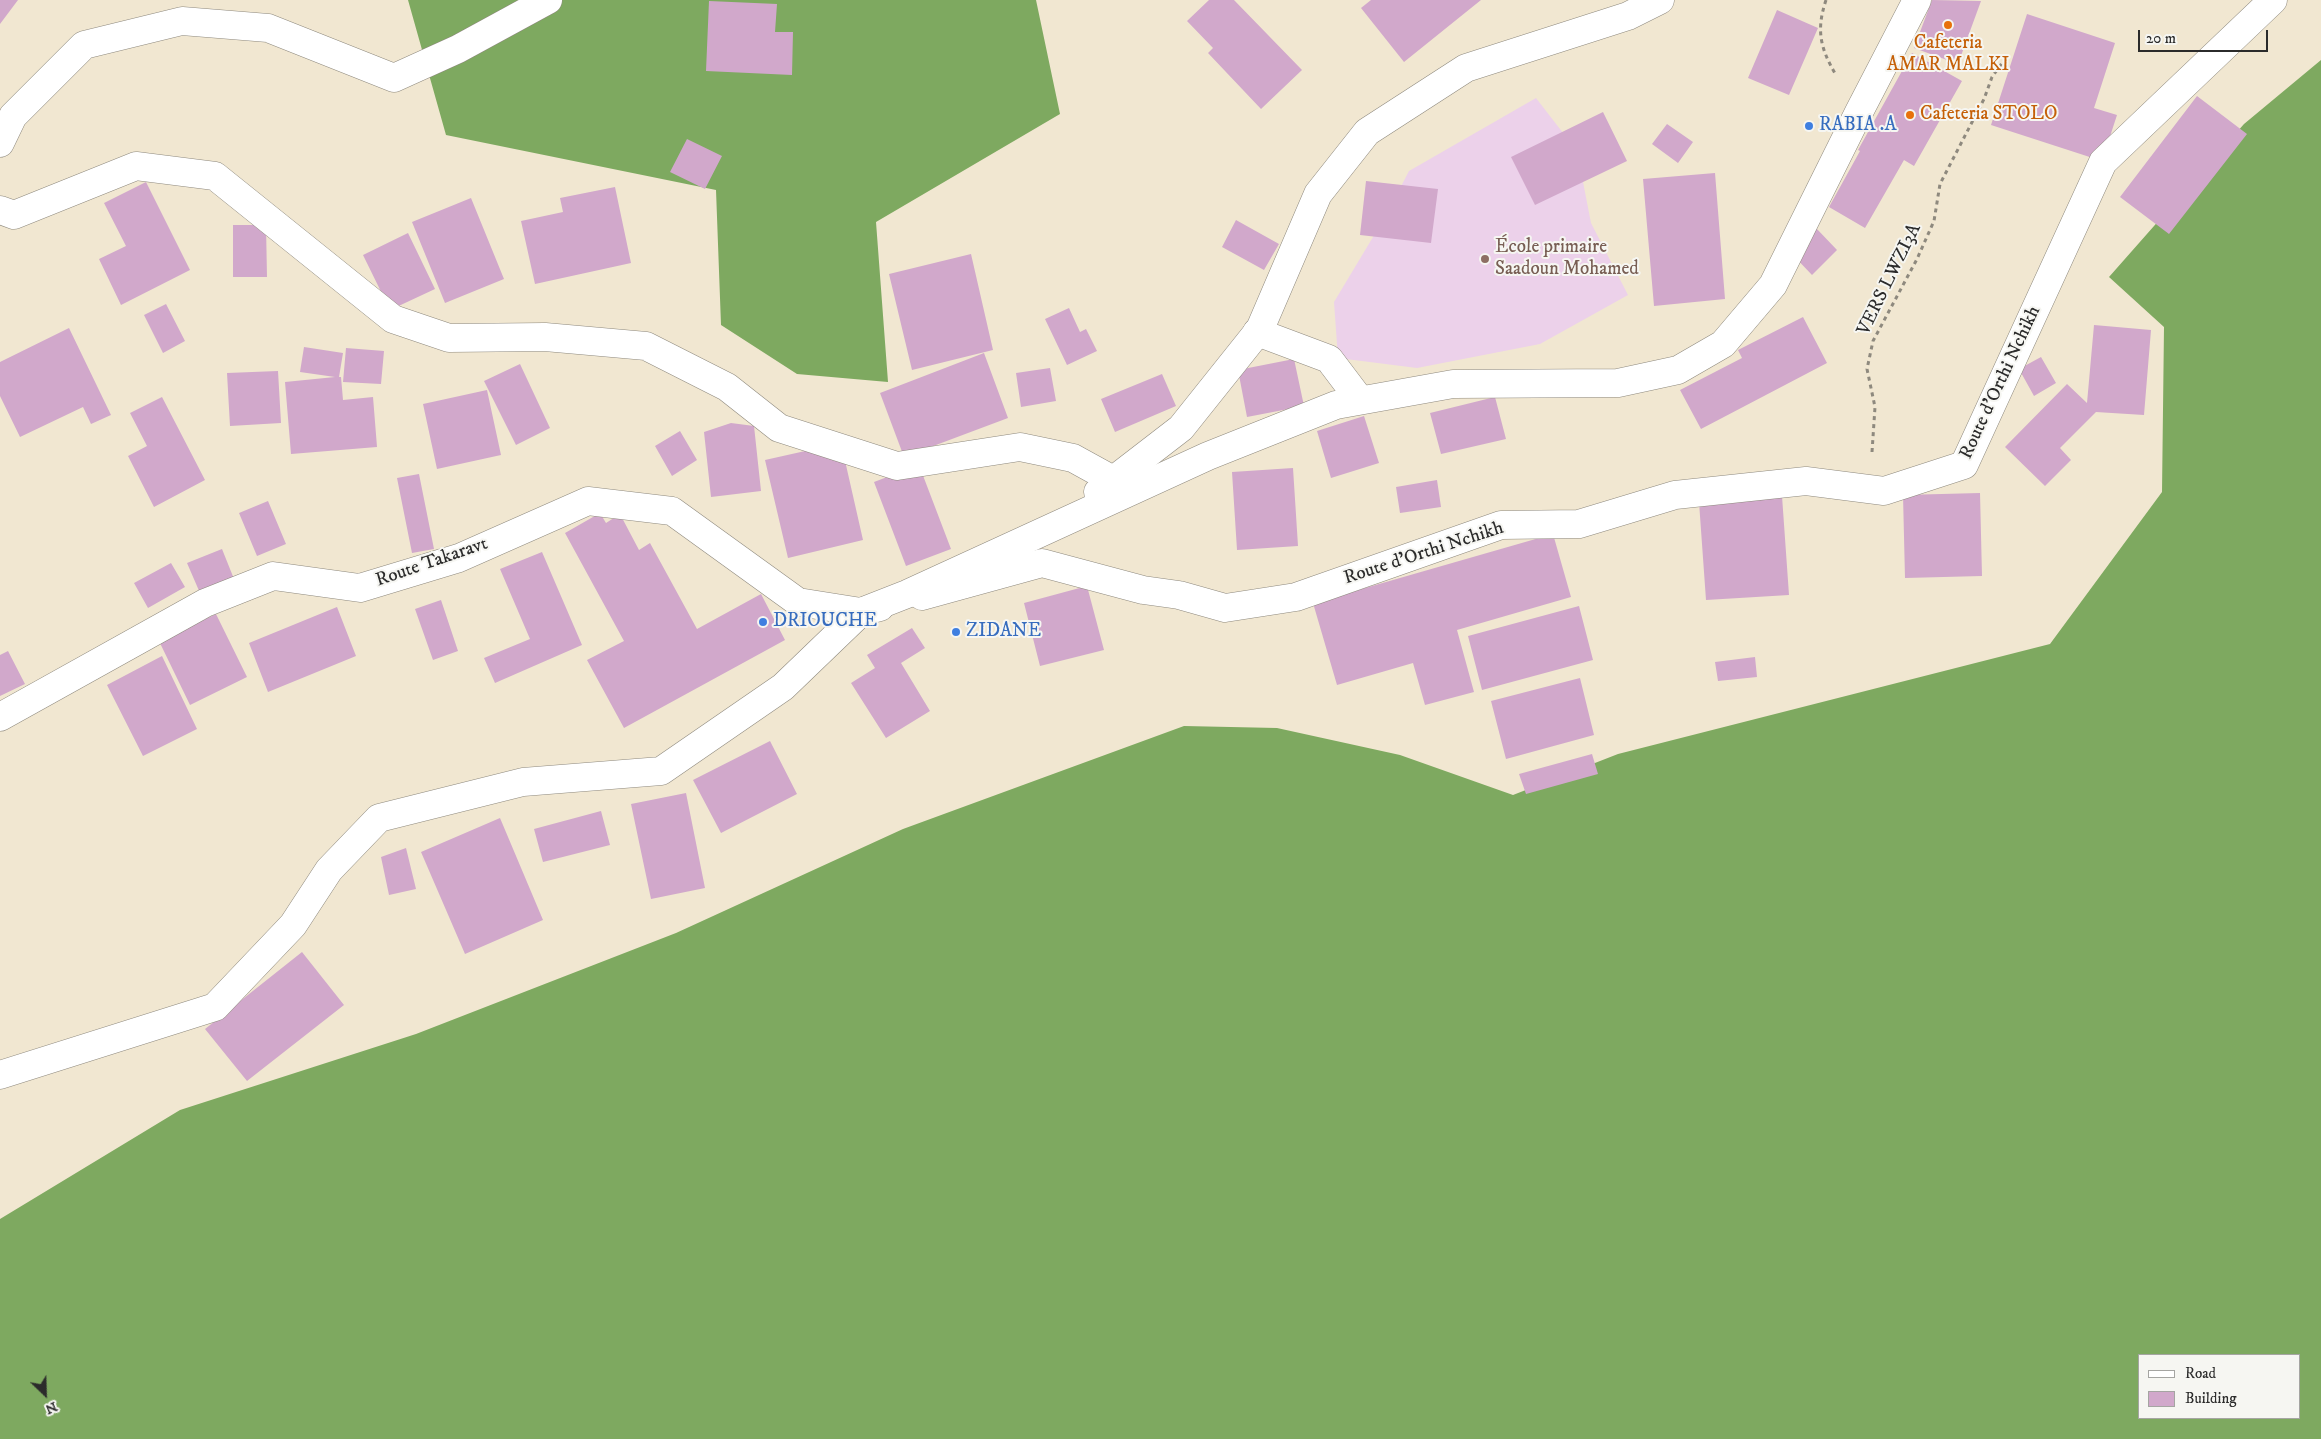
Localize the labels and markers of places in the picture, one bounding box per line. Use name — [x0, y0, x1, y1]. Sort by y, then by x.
marker: Cafeteria AMAR MALKI — [1942, 19, 1954, 31]
place label: Cafeteria AMAR MALKI — [1887, 33, 2009, 77]
place label: Cafeteria STOLO — [1920, 104, 2057, 126]
marker: Cafeteria STOLO — [1904, 109, 1916, 121]
place label: RABIA .A — [1819, 115, 1897, 137]
marker: RABIA .A — [1803, 120, 1815, 132]
place label: École primaire Saadoun Mohamed — [1495, 237, 1639, 281]
marker: École primaire Saadoun Mohamed — [1479, 253, 1491, 265]
place label: DRIOUCHE — [773, 611, 877, 633]
marker: DRIOUCHE — [757, 616, 769, 628]
place label: ZIDANE — [966, 621, 1041, 643]
marker: ZIDANE — [950, 626, 962, 638]

